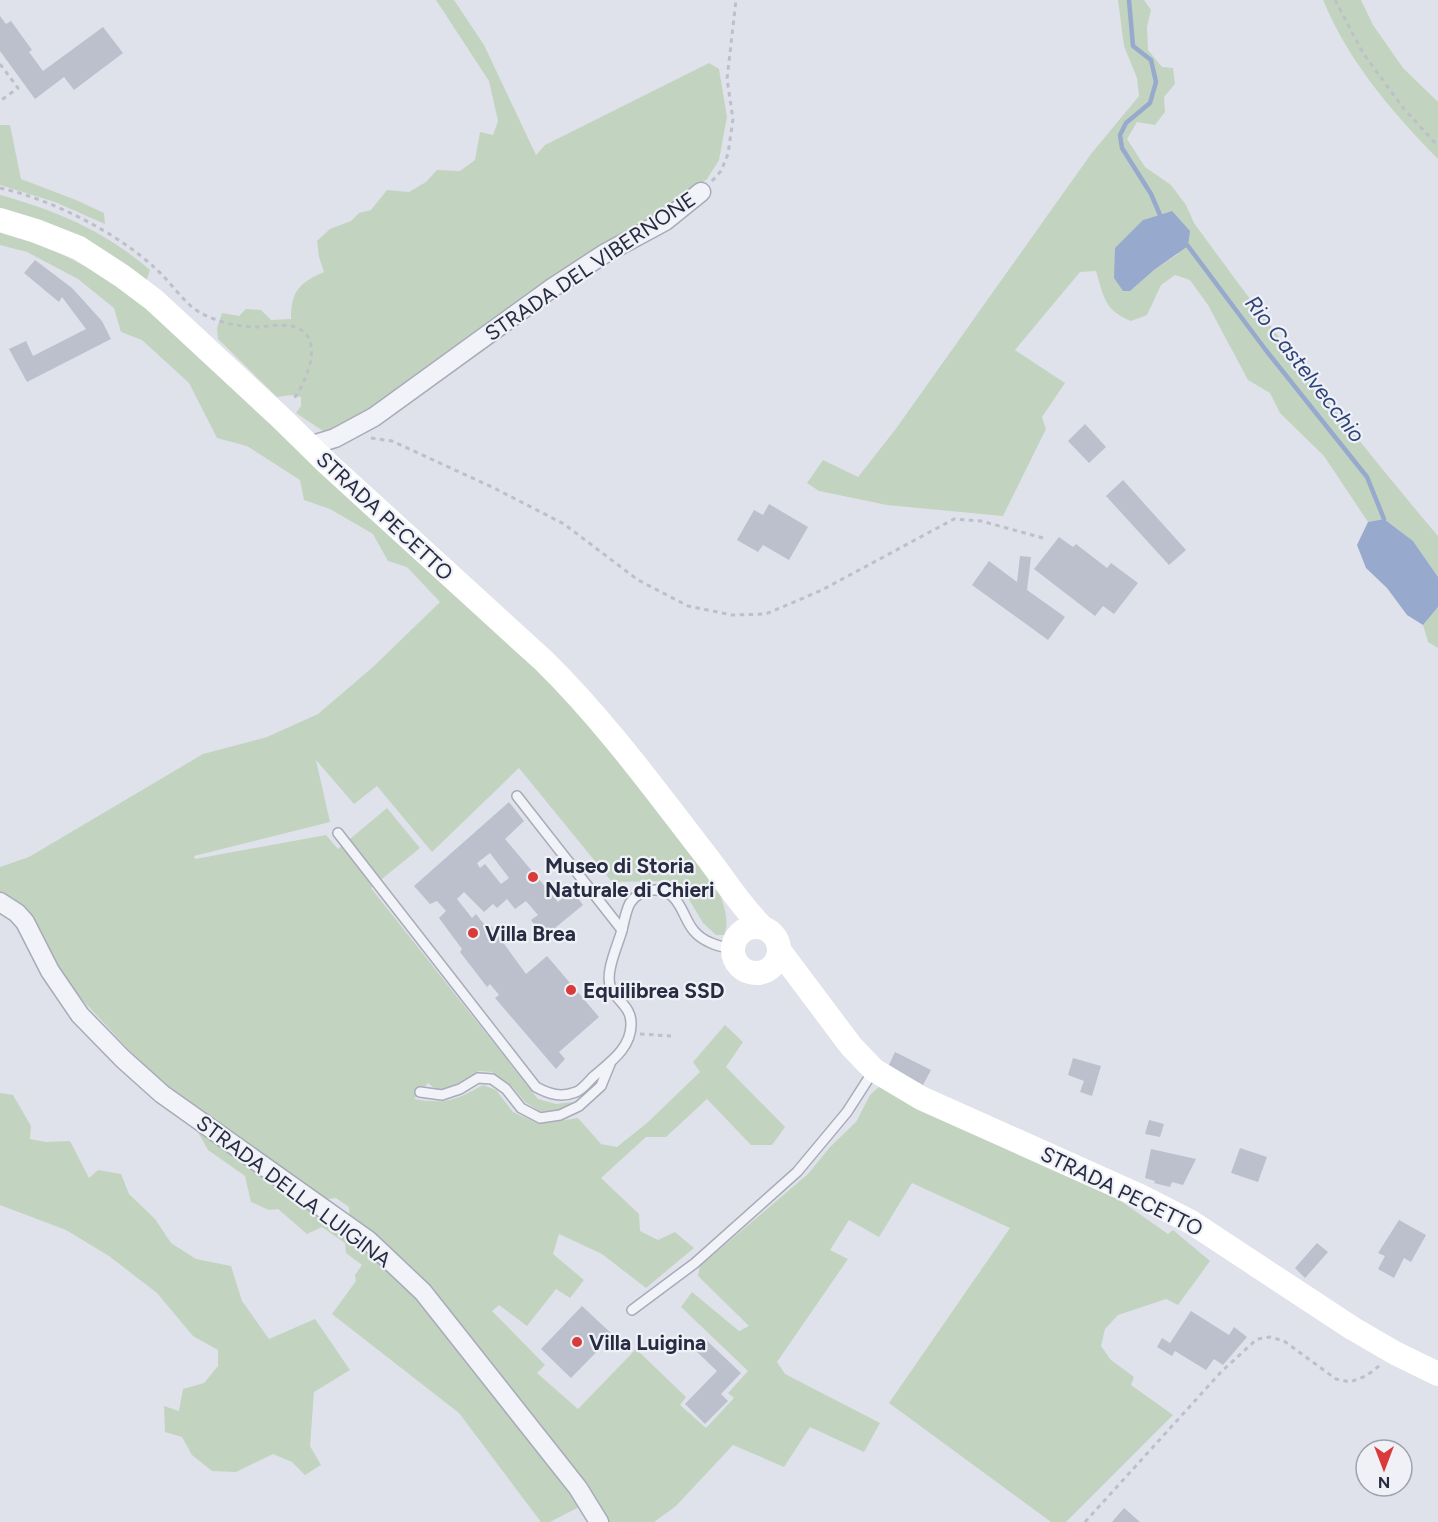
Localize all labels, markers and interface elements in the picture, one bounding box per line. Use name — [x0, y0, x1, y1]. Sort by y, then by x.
street label: STRADA DEL VIBERNONE — [480, 186, 700, 346]
water label: Rio Castelvecchio — [1239, 290, 1371, 448]
street label: STRADA PECETTO — [312, 446, 458, 586]
place label: Museo di Storia Naturale di Chieri — [545, 853, 715, 902]
marker: Museo di Storia Naturale di Chieri — [526, 870, 540, 884]
place label: Villa Brea — [485, 921, 576, 946]
marker: Villa Brea — [466, 926, 480, 940]
place label: Equilibrea SSD — [583, 978, 724, 1003]
marker: Equilibrea SSD — [564, 983, 578, 997]
street label: STRADA DELLA LUIGINA — [192, 1110, 396, 1272]
street label: STRADA PECETTO — [1037, 1141, 1207, 1241]
place label: Villa Luigina — [589, 1330, 706, 1355]
marker: Villa Luigina — [570, 1335, 584, 1349]
north arrow — [1354, 1438, 1414, 1498]
text: N — [1378, 1473, 1390, 1492]

